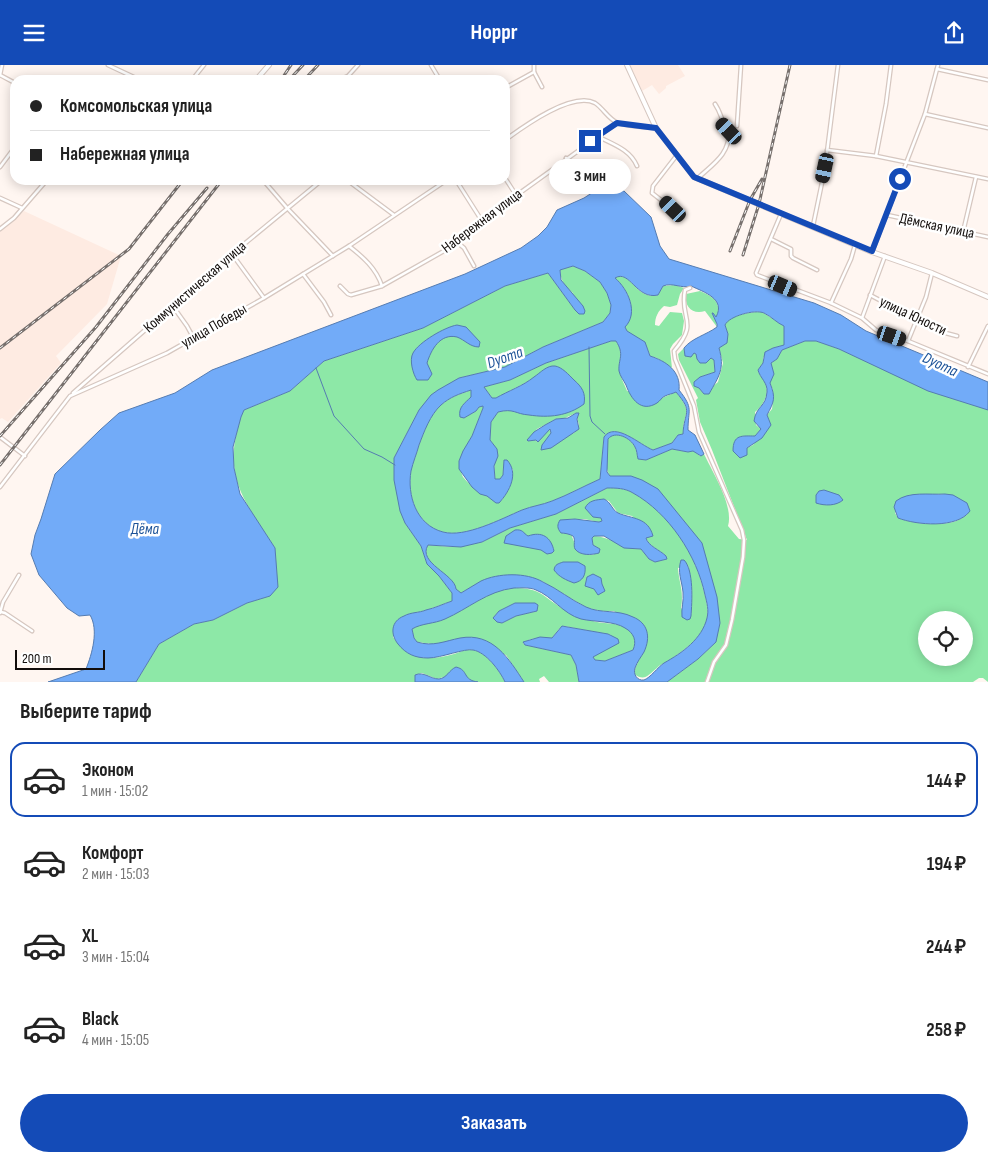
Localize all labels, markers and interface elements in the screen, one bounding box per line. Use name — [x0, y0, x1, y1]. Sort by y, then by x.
icon: menu — [20, 19, 48, 47]
text: Hoppr — [470, 19, 518, 46]
icon: share — [940, 19, 968, 47]
text: Комсомольская улица — [60, 95, 212, 118]
car — [713, 115, 744, 147]
route end — [579, 130, 601, 152]
text: Набережная улица — [60, 143, 190, 166]
car — [814, 152, 835, 184]
callout: 3 мин — [549, 159, 631, 193]
text: 3 мин — [574, 167, 606, 186]
route start — [889, 168, 911, 190]
street label: Набережная улица — [438, 184, 526, 258]
car — [656, 193, 689, 225]
street label: Дёмская улица — [898, 209, 976, 243]
street label: Коммунистическая улица — [140, 237, 251, 337]
car — [766, 273, 799, 299]
street label: улица Юности — [876, 292, 950, 340]
street label: улица Победы — [178, 300, 250, 352]
car — [875, 324, 908, 348]
water label: Dyoma — [485, 343, 526, 373]
water label: Dyoma — [919, 349, 961, 382]
water label: Дёма — [130, 520, 160, 539]
map controls — [918, 611, 973, 666]
button: locate — [918, 611, 973, 666]
scale bar — [15, 647, 105, 670]
text: 200 m — [22, 650, 51, 667]
text: Выберите тариф — [20, 698, 152, 725]
icon: car — [22, 757, 67, 802]
text: Эконом — [82, 759, 134, 782]
text: 144 ₽ — [927, 770, 966, 793]
text: 1 мин · 15:02 — [82, 782, 148, 801]
icon: car — [22, 840, 67, 885]
text: Комфорт — [82, 842, 144, 865]
text: 194 ₽ — [927, 853, 966, 876]
text: 2 мин · 15:03 — [82, 865, 149, 884]
icon: car — [22, 923, 67, 968]
text: XL — [82, 925, 98, 948]
text: 244 ₽ — [926, 936, 966, 959]
text: 3 мин · 15:04 — [82, 948, 150, 967]
icon: car — [22, 1006, 67, 1051]
text: Black — [82, 1008, 119, 1031]
text: 258 ₽ — [926, 1019, 966, 1042]
text: 4 мин · 15:05 — [82, 1031, 149, 1050]
button: Заказать — [20, 1094, 968, 1152]

